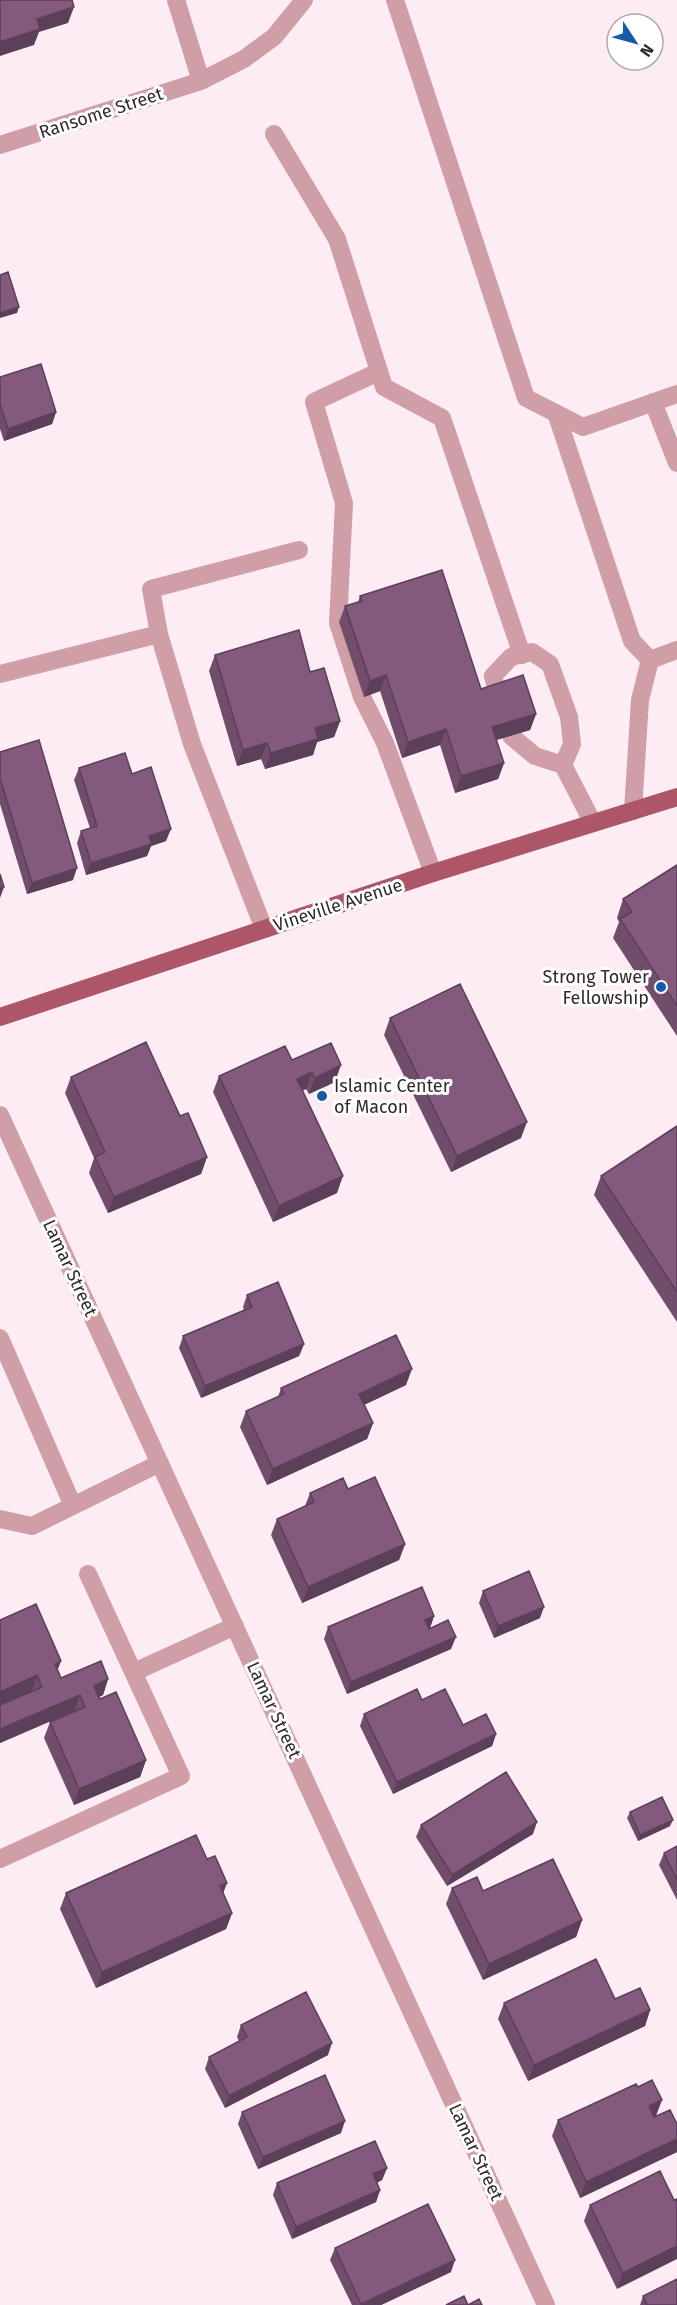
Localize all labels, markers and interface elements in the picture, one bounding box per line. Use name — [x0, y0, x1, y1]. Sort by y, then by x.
north arrow — [605, 12, 665, 72]
text: N — [636, 41, 658, 60]
street label: Ransome Street — [36, 82, 166, 143]
street label: Vineville Avenue — [271, 874, 405, 936]
place label: Strong Tower Fellowship — [543, 966, 649, 1009]
marker: Strong Tower Fellowship — [654, 980, 668, 994]
place label: Islamic Center of Macon — [334, 1075, 450, 1118]
marker: Islamic Center of Macon — [315, 1089, 329, 1103]
street label: Lamar Street — [38, 1216, 102, 1320]
street label: Lamar Street — [242, 1658, 306, 1762]
street label: Lamar Street — [444, 2100, 508, 2204]

